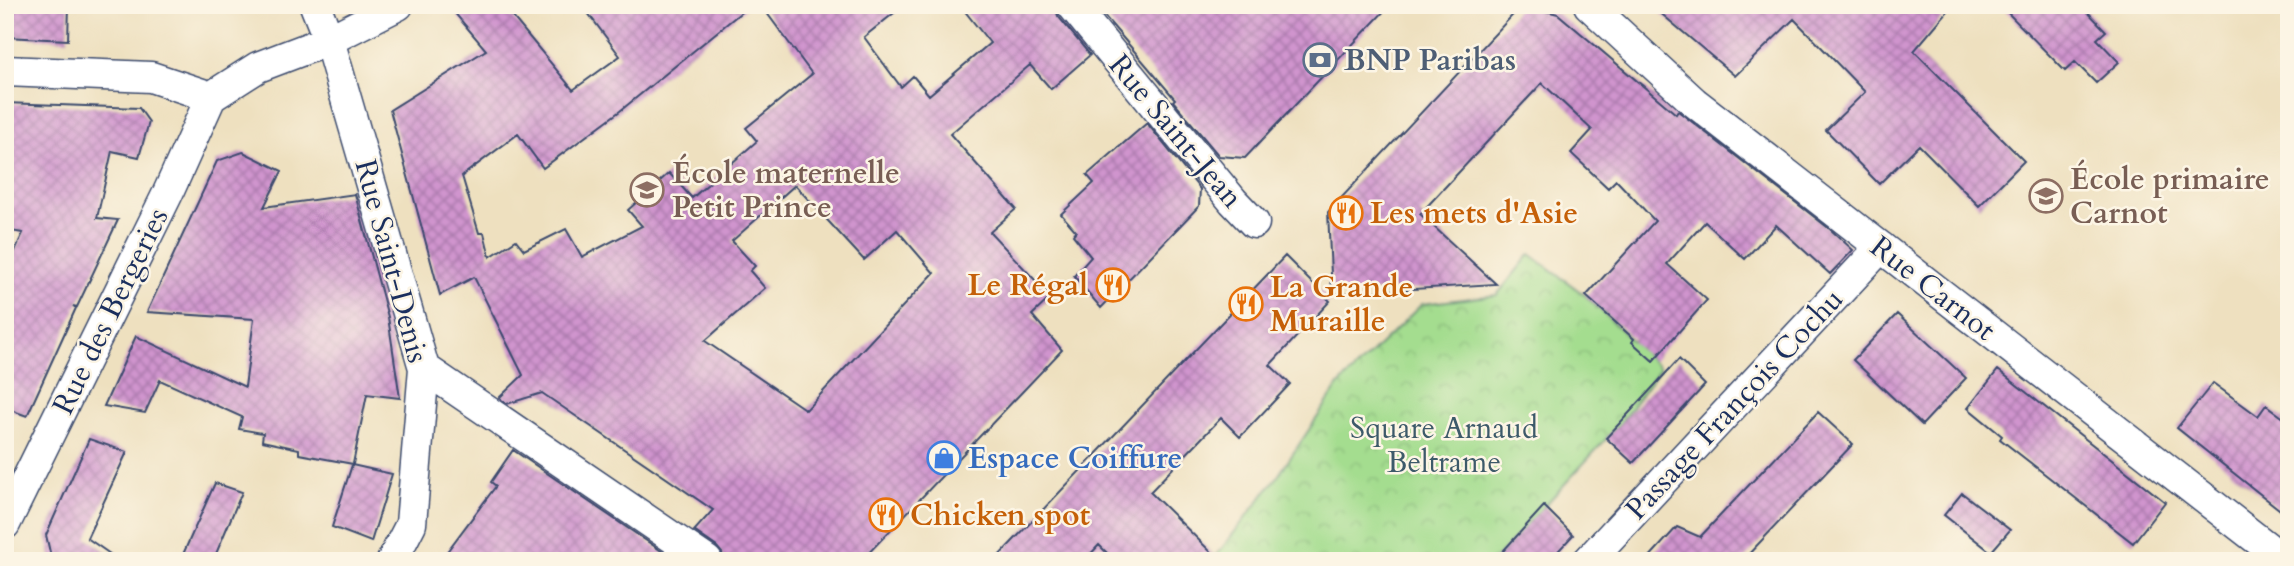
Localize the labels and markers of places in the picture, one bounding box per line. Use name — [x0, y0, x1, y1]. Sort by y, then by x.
place label: BNP Paribas — [1344, 40, 1516, 81]
bank icon: BNP Paribas — [1301, 41, 1339, 79]
place label: École maternelle Petit Prince — [672, 153, 900, 228]
place label: École primaire Carnot — [2070, 159, 2270, 234]
school or university icon: École maternelle Petit Prince — [628, 171, 666, 209]
school or university icon: École primaire Carnot — [2027, 177, 2065, 215]
place label: Les mets d'Asie — [1370, 193, 1578, 234]
restaurant icon: Les mets d'Asie — [1327, 194, 1365, 232]
place label: Le Régal — [968, 265, 1088, 306]
restaurant icon: Le Régal — [1094, 266, 1132, 304]
place label: La Grande Muraille — [1270, 267, 1413, 342]
restaurant icon: La Grande Muraille — [1227, 285, 1265, 323]
place label: Espace Coiffure — [968, 438, 1182, 479]
shop icon: Espace Coiffure — [925, 439, 963, 477]
place label: Chicken spot — [910, 495, 1091, 536]
restaurant icon: Chicken spot — [867, 496, 905, 534]

